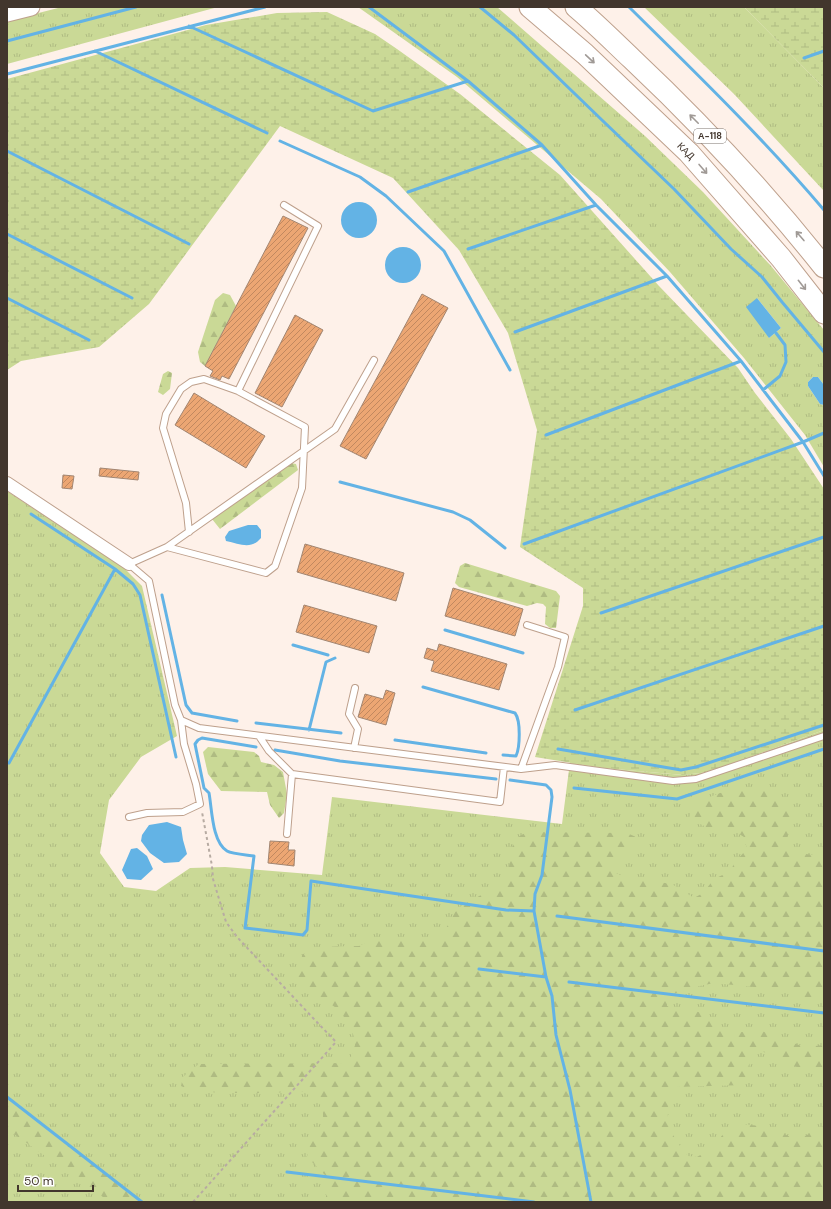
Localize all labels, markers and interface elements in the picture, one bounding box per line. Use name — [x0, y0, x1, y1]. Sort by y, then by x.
one-way arrow — [584, 54, 594, 63]
one-way arrow — [689, 114, 699, 124]
road number: А-118 — [694, 129, 726, 143]
street label: КАД — [674, 139, 698, 163]
one-way arrow — [699, 163, 708, 174]
one-way arrow — [795, 231, 804, 242]
one-way arrow — [798, 280, 807, 291]
scale bar — [18, 1167, 93, 1193]
text: 50 m — [24, 1173, 53, 1189]

